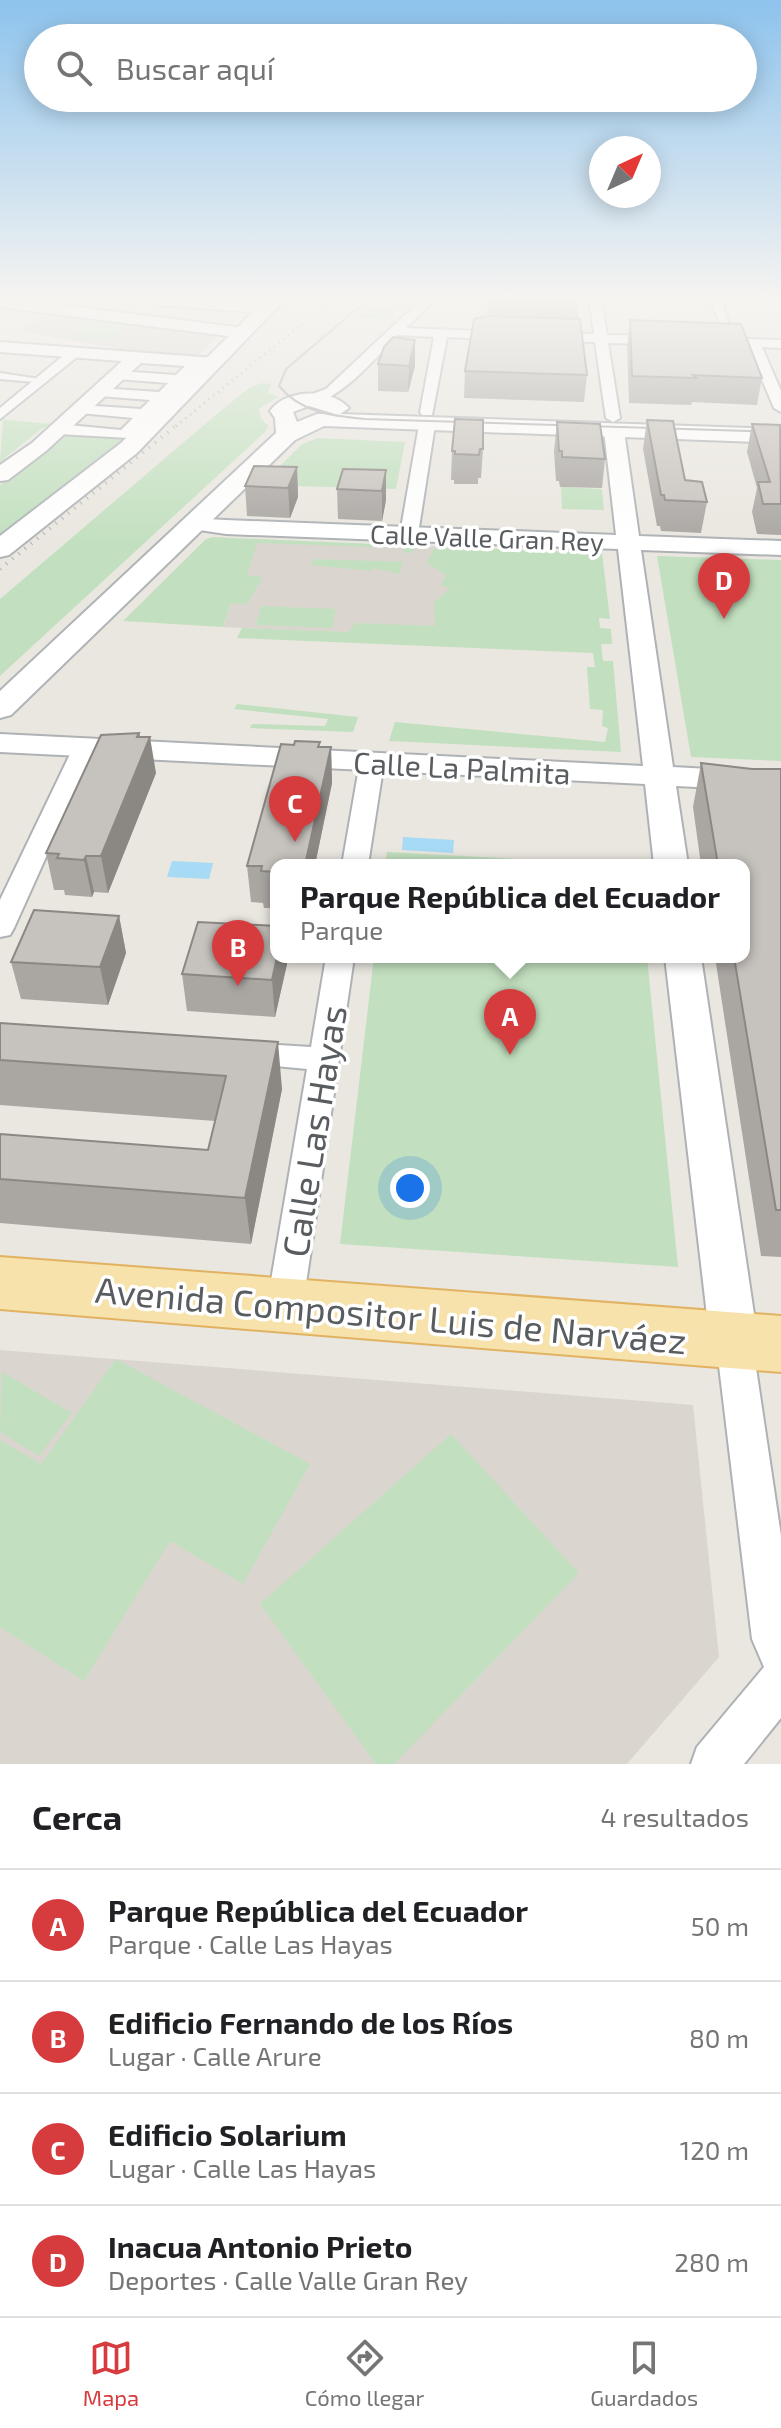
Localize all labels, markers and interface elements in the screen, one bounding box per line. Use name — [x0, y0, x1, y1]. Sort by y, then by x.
search box — [24, 24, 757, 112]
icon: search — [52, 46, 96, 90]
text: Buscar aquí — [116, 50, 274, 86]
north arrow — [589, 136, 661, 208]
street label: Calle Valle Gran Rey — [370, 517, 605, 557]
pin: D — [698, 553, 750, 619]
street label: Calle La Palmita — [353, 743, 571, 791]
pin: C — [269, 776, 321, 842]
popup — [270, 859, 750, 963]
text: Parque República del Ecuador — [300, 878, 720, 914]
text: Parque — [300, 914, 383, 945]
pin: B — [212, 920, 264, 986]
pin: A — [484, 989, 536, 1055]
street label: Calle Las Hayas — [272, 1002, 354, 1260]
your location — [390, 1168, 430, 1208]
street label: Avenida Compositor Luis de Narváez — [94, 1267, 688, 1361]
text: Cerca — [32, 1796, 122, 1837]
text: 4 resultados — [601, 1801, 749, 1832]
text: Parque República del Ecuador — [108, 1892, 528, 1928]
text: A — [50, 1910, 66, 1941]
text: 50 m — [691, 1910, 749, 1941]
text: Parque · Calle Las Hayas — [108, 1928, 393, 1959]
text: Edificio Fernando de los Ríos — [108, 2004, 513, 2040]
text: B — [50, 2022, 66, 2053]
text: 80 m — [689, 2022, 749, 2053]
text: Lugar · Calle Arure — [108, 2040, 322, 2071]
text: Edificio Solarium — [108, 2116, 347, 2152]
text: C — [50, 2134, 66, 2165]
text: 120 m — [680, 2134, 749, 2165]
text: Lugar · Calle Las Hayas — [108, 2152, 376, 2183]
text: Inacua Antonio Prieto — [108, 2228, 413, 2264]
text: D — [49, 2246, 67, 2277]
text: 280 m — [674, 2246, 749, 2277]
text: Deportes · Calle Valle Gran Rey — [108, 2264, 468, 2295]
tab: Mapa — [83, 2336, 139, 2410]
tab: Cómo llegar — [305, 2336, 424, 2410]
tab: Guardados — [590, 2336, 698, 2410]

